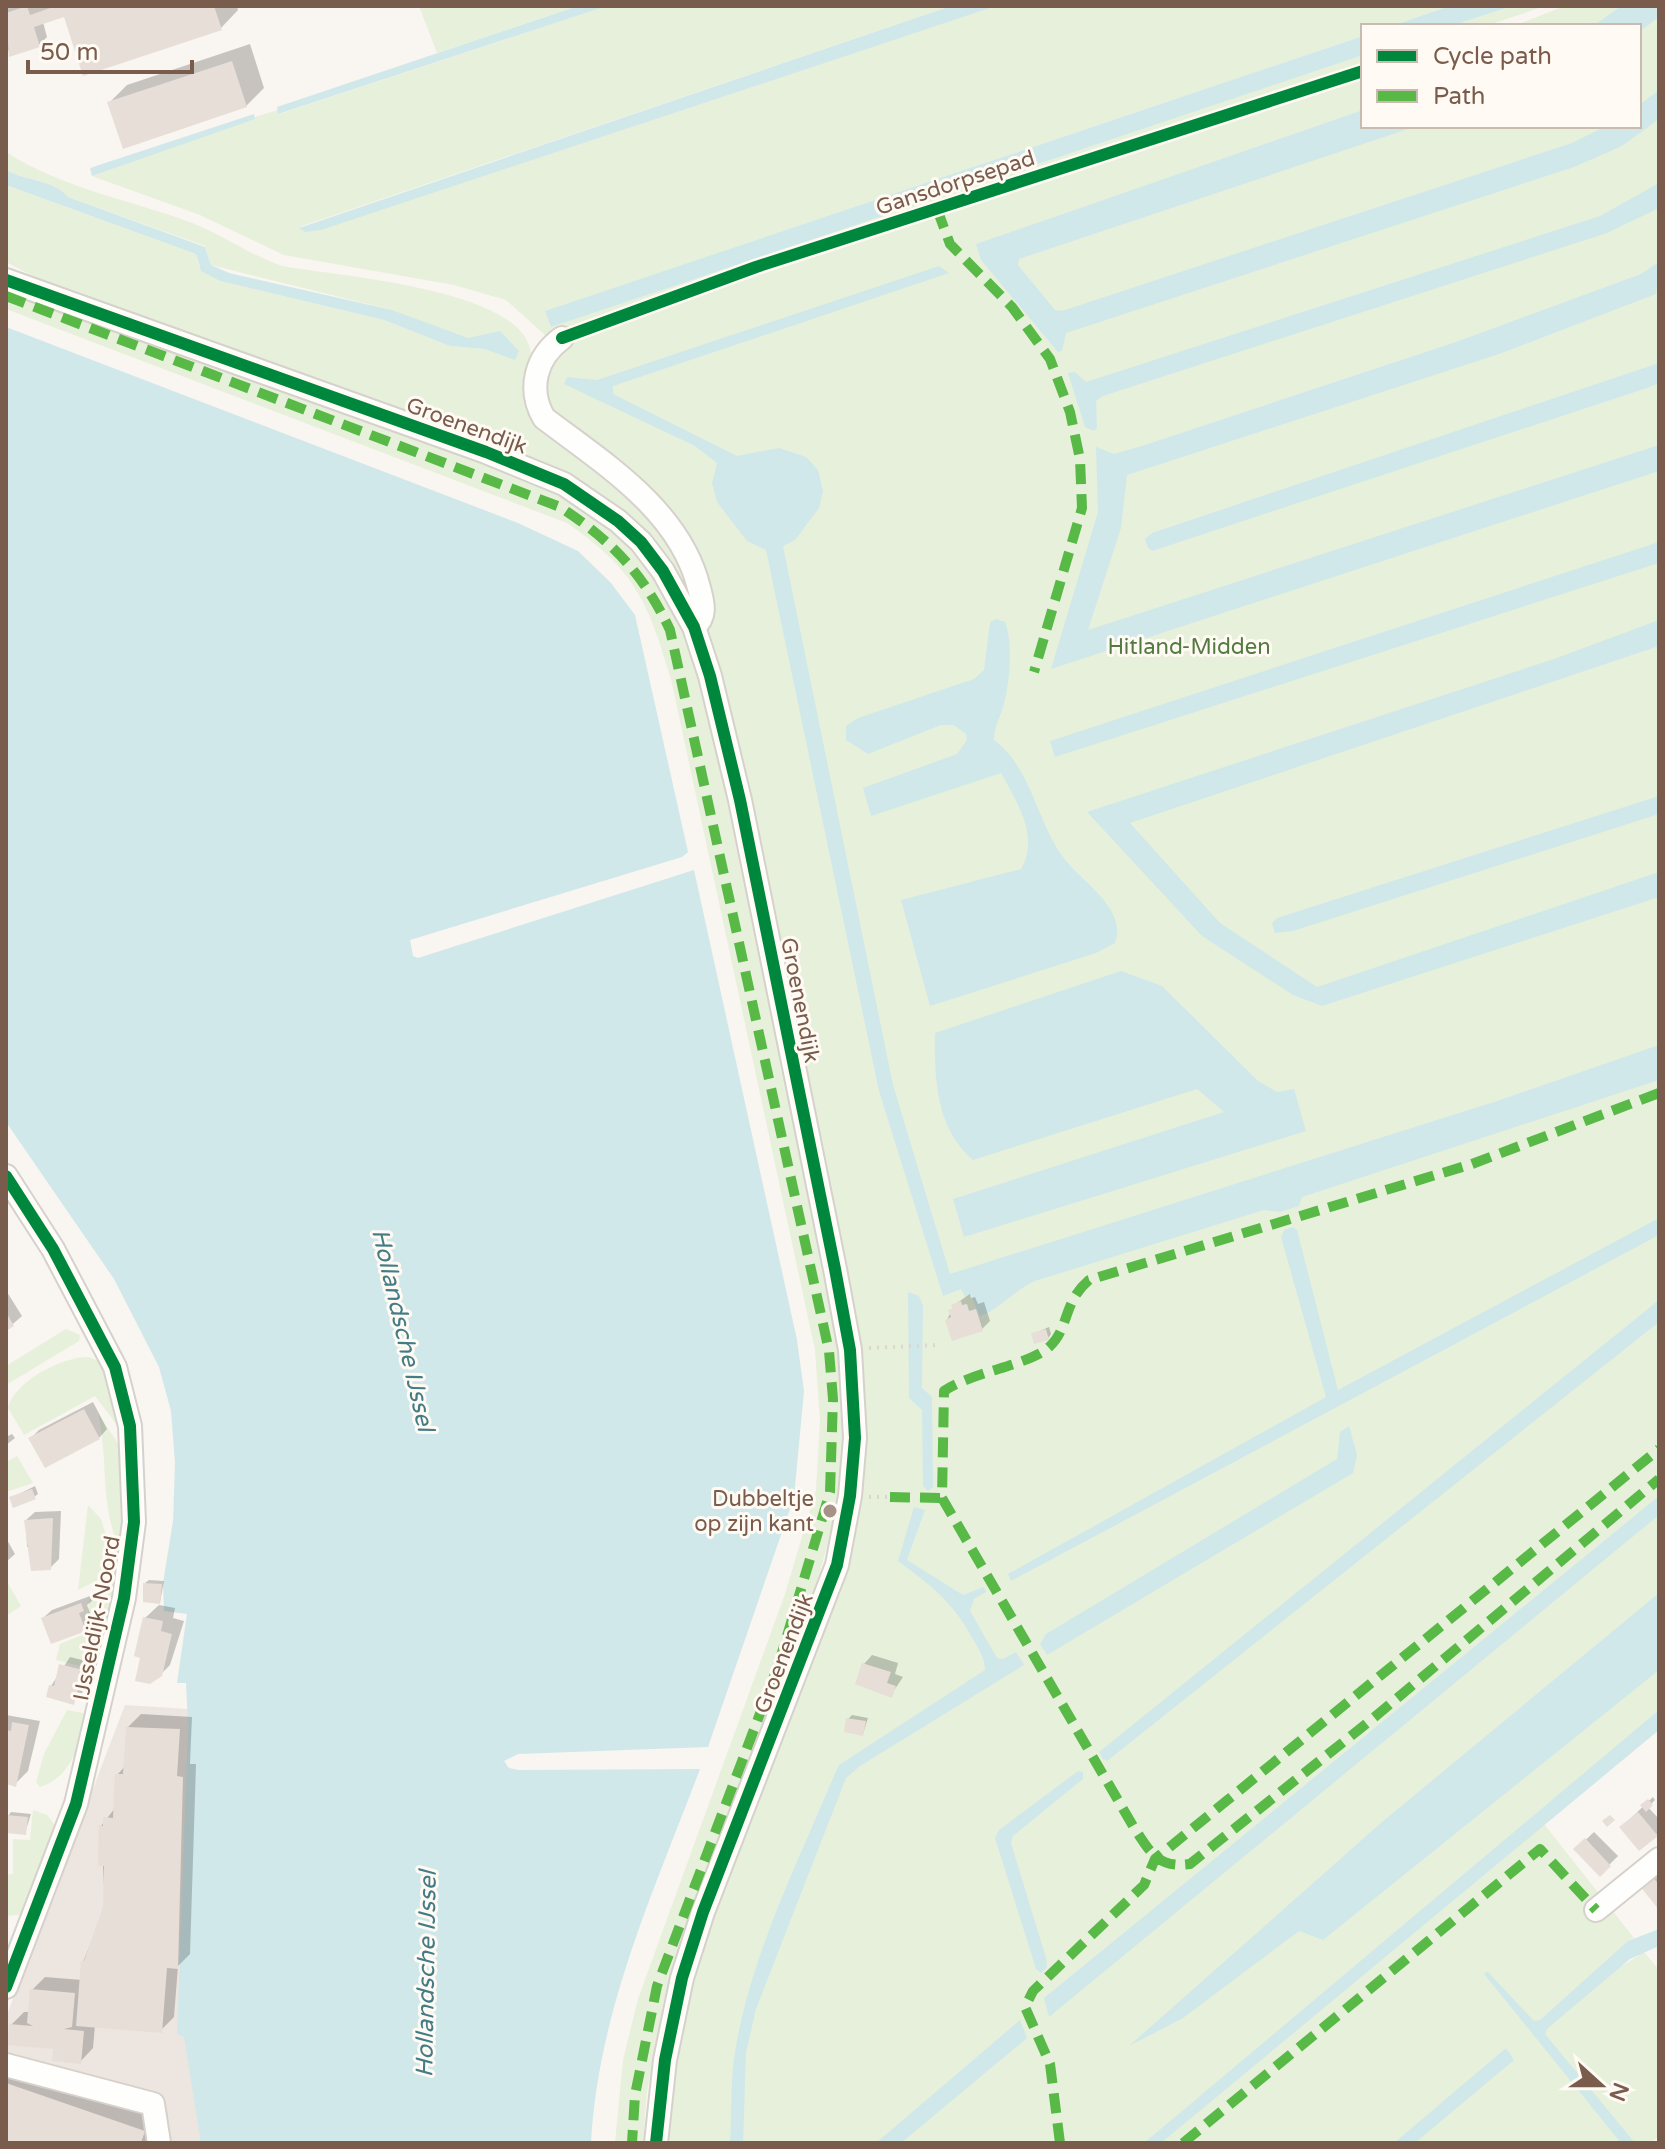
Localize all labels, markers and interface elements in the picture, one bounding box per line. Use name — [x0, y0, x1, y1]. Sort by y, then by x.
scale bar — [28, 24, 192, 74]
legend — [1361, 24, 1641, 128]
text: 50 m — [40, 38, 98, 67]
text: Cycle path — [1433, 42, 1552, 71]
text: Path — [1433, 82, 1486, 111]
street label: Gansdorpsepad — [873, 145, 1038, 221]
street label: Groenendijk — [403, 392, 531, 460]
park label: Hitland-Midden — [1107, 634, 1271, 660]
street label: Groenendijk — [775, 935, 825, 1065]
water label: Hollandsche IJssel — [365, 1226, 441, 1437]
place label: Dubbeltje op zijn kant — [694, 1486, 814, 1537]
marker: Dubbeltje op zijn kant — [821, 1502, 839, 1520]
street label: IJsseldijk-Noord — [68, 1533, 126, 1703]
street label: Groenendijk — [749, 1590, 819, 1717]
water label: Hollandsche IJssel — [410, 1867, 443, 2078]
north arrow — [1561, 2045, 1641, 2125]
text: N — [1603, 2079, 1634, 2105]

